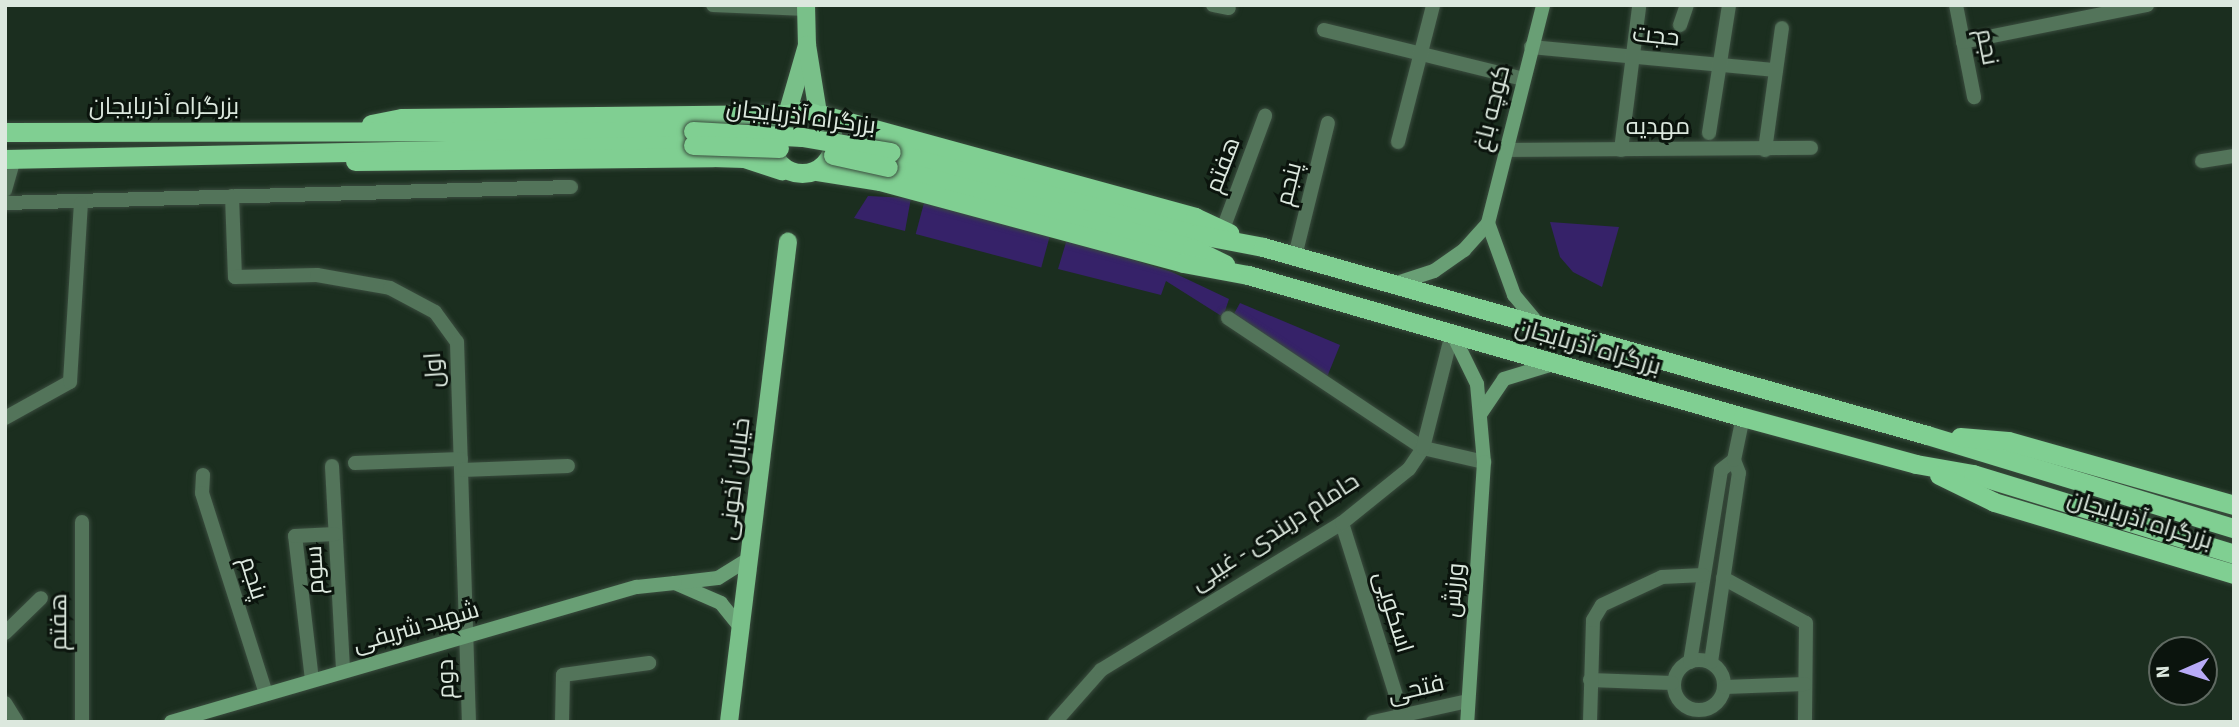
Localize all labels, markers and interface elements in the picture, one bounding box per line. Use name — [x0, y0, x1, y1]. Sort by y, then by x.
street label: حجت — [1631, 19, 1681, 53]
street label: نجم — [1969, 26, 2005, 68]
street label: کوچه باغ — [1467, 62, 1517, 154]
street label: بزرگراه آذربایجان — [89, 93, 239, 121]
street label: بزرگراه آذربایجان — [725, 94, 877, 140]
street label: مهدیه — [1626, 113, 1690, 141]
street label: هفتم — [1199, 133, 1247, 197]
street label: پنجم — [1270, 159, 1308, 209]
street label: بزرگراه آذربایجان — [1512, 312, 1664, 382]
street label: اول — [418, 351, 450, 389]
street label: خیابان آخونی — [713, 416, 757, 542]
street label: حامام دربندی - غیبی — [1185, 467, 1365, 597]
street label: بزرگراه آذربایجان — [2064, 484, 2216, 556]
street label: سوم — [299, 545, 331, 595]
street label: پنجم — [233, 553, 273, 603]
street label: ورزش — [1437, 561, 1471, 619]
street label: اسکویی — [1367, 568, 1419, 656]
street label: هفتم — [45, 593, 73, 651]
street label: شهید شریفی — [350, 595, 482, 659]
north arrow — [2148, 636, 2218, 706]
street label: دوم — [431, 659, 461, 699]
text: N — [2150, 665, 2177, 679]
street label: فتحی — [1385, 669, 1447, 709]

